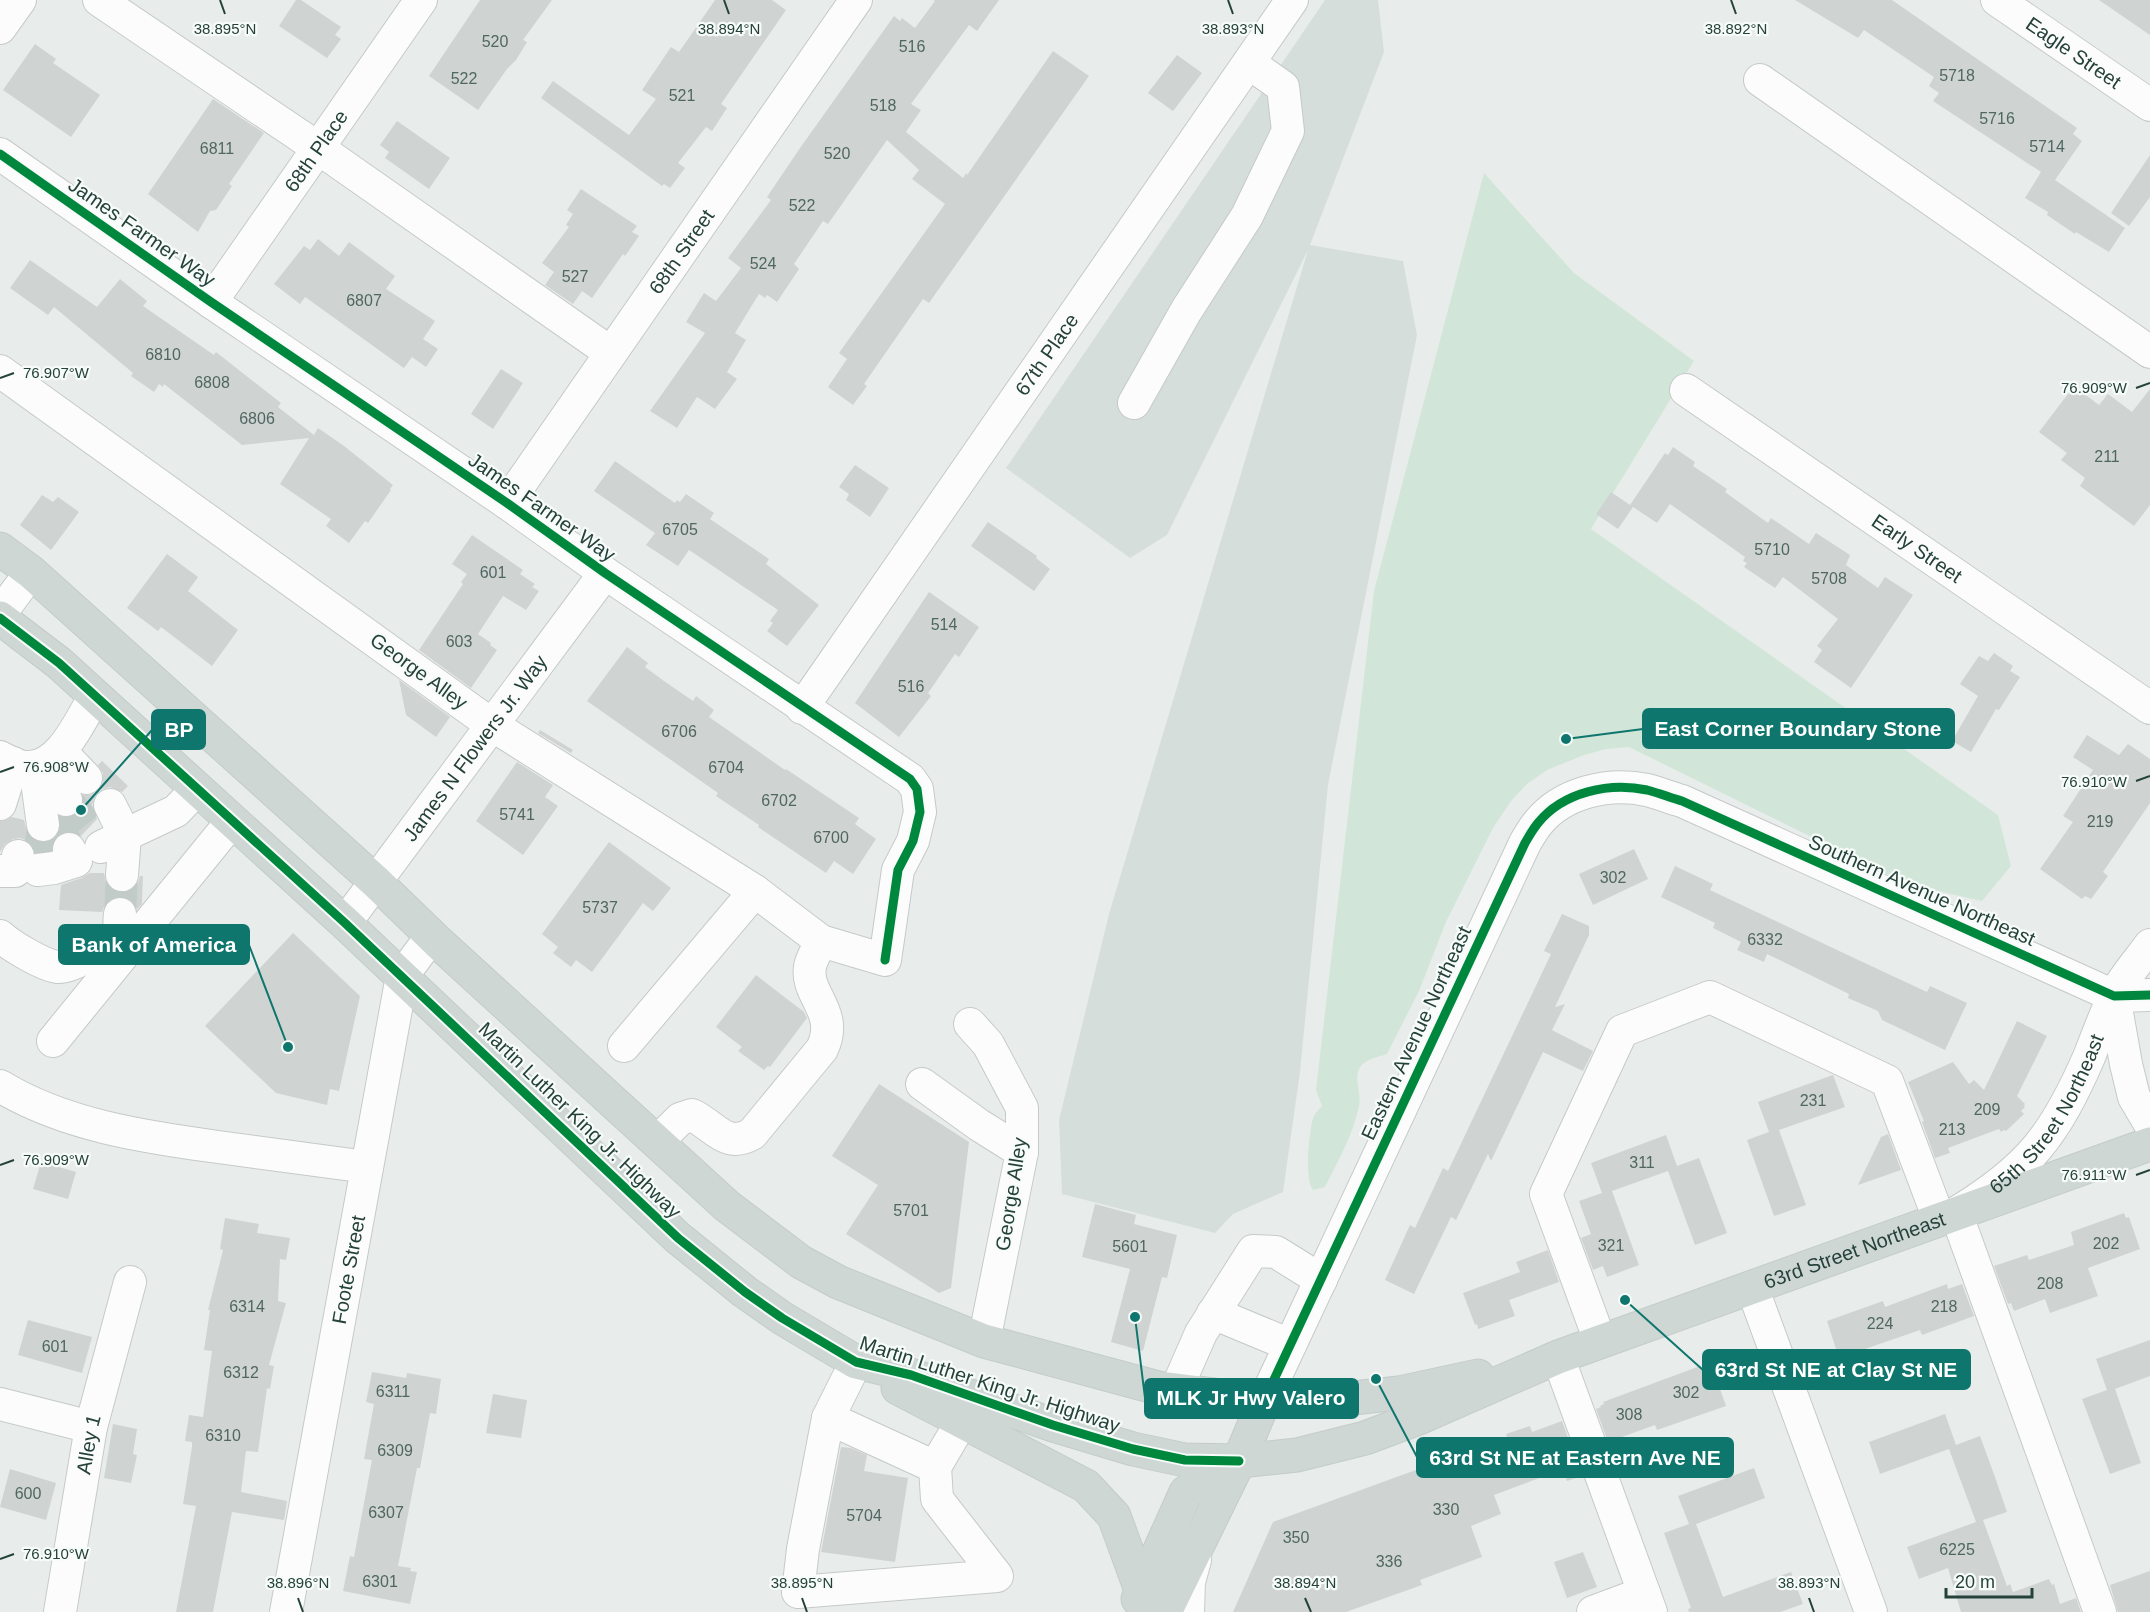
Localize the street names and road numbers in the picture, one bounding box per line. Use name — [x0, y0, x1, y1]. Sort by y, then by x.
street label: Eagle Street — [2022, 12, 2126, 93]
street label: 68th Place — [280, 106, 352, 196]
street label: James Farmer Way — [65, 173, 219, 291]
street label: 68th Street — [644, 205, 719, 298]
street label: 67th Place — [1011, 309, 1083, 400]
street label: James Farmer Way — [465, 448, 619, 566]
street label: Early Street — [1868, 510, 1967, 587]
street label: George Alley — [366, 628, 472, 714]
street label: James N Flowers Jr. Way — [399, 651, 551, 845]
street label: Southern Avenue Northeast — [1805, 830, 2039, 950]
street label: Eastern Avenue Northeast — [1357, 922, 1475, 1143]
street label: Martin Luther King Jr. Highway — [474, 1017, 686, 1223]
street label: 65th Street Northeast — [1985, 1031, 2108, 1198]
street label: George Alley — [991, 1136, 1031, 1252]
street label: 63rd Street Northeast — [1761, 1207, 1949, 1293]
street label: Foote Street — [328, 1213, 369, 1326]
street label: Martin Luther King Jr. Highway — [857, 1331, 1123, 1437]
street label: Alley 1 — [72, 1412, 105, 1476]

